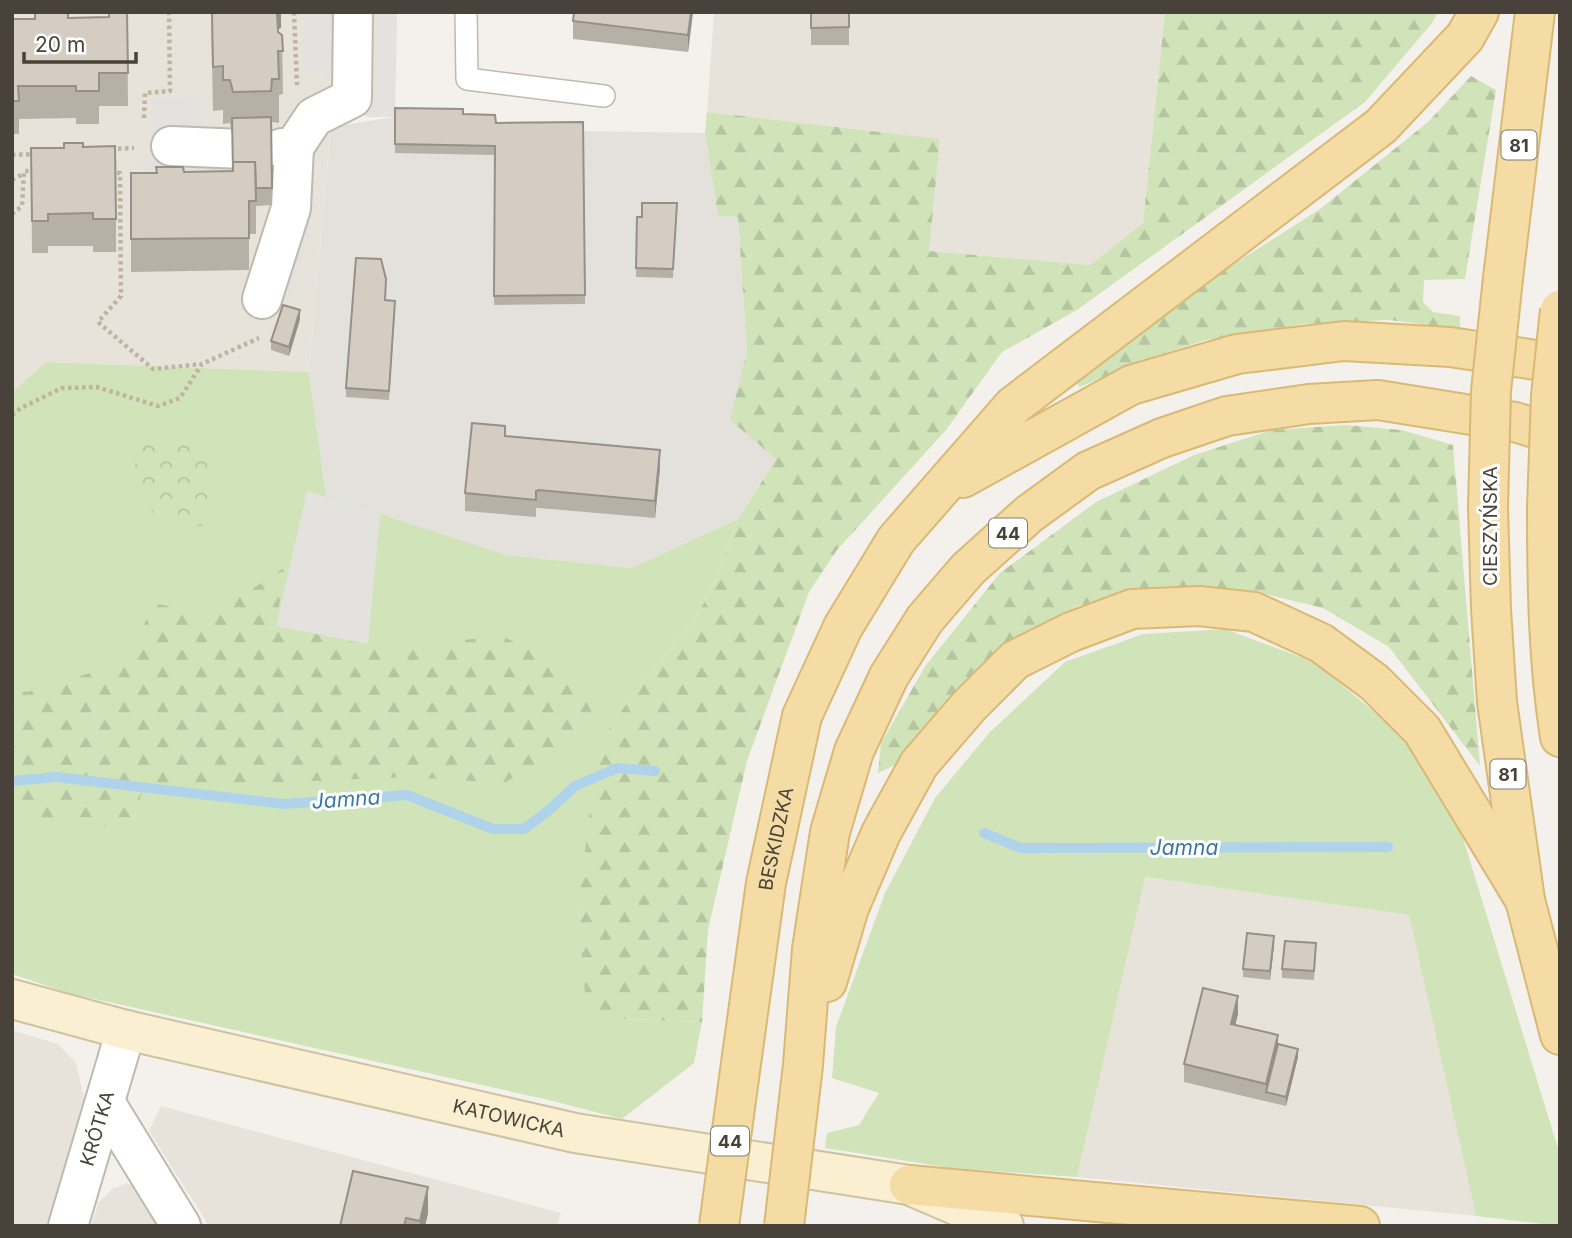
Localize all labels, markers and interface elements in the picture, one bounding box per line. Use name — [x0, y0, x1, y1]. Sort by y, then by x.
scale bar — [24, 21, 136, 65]
text: 20 m — [35, 32, 85, 57]
road number: 81 — [1502, 130, 1536, 160]
street label: CIESZYŃSKA — [1478, 466, 1502, 586]
road number: 44 — [989, 518, 1027, 548]
road number: 81 — [1490, 760, 1526, 788]
water label: Jamna — [311, 784, 381, 814]
street label: BESKIDZKA — [754, 785, 798, 892]
water label: Jamna — [1150, 835, 1218, 860]
street label: KRÓTKA — [75, 1088, 119, 1168]
street label: KATOWICKA — [451, 1094, 567, 1142]
road number: 44 — [711, 1126, 749, 1156]

